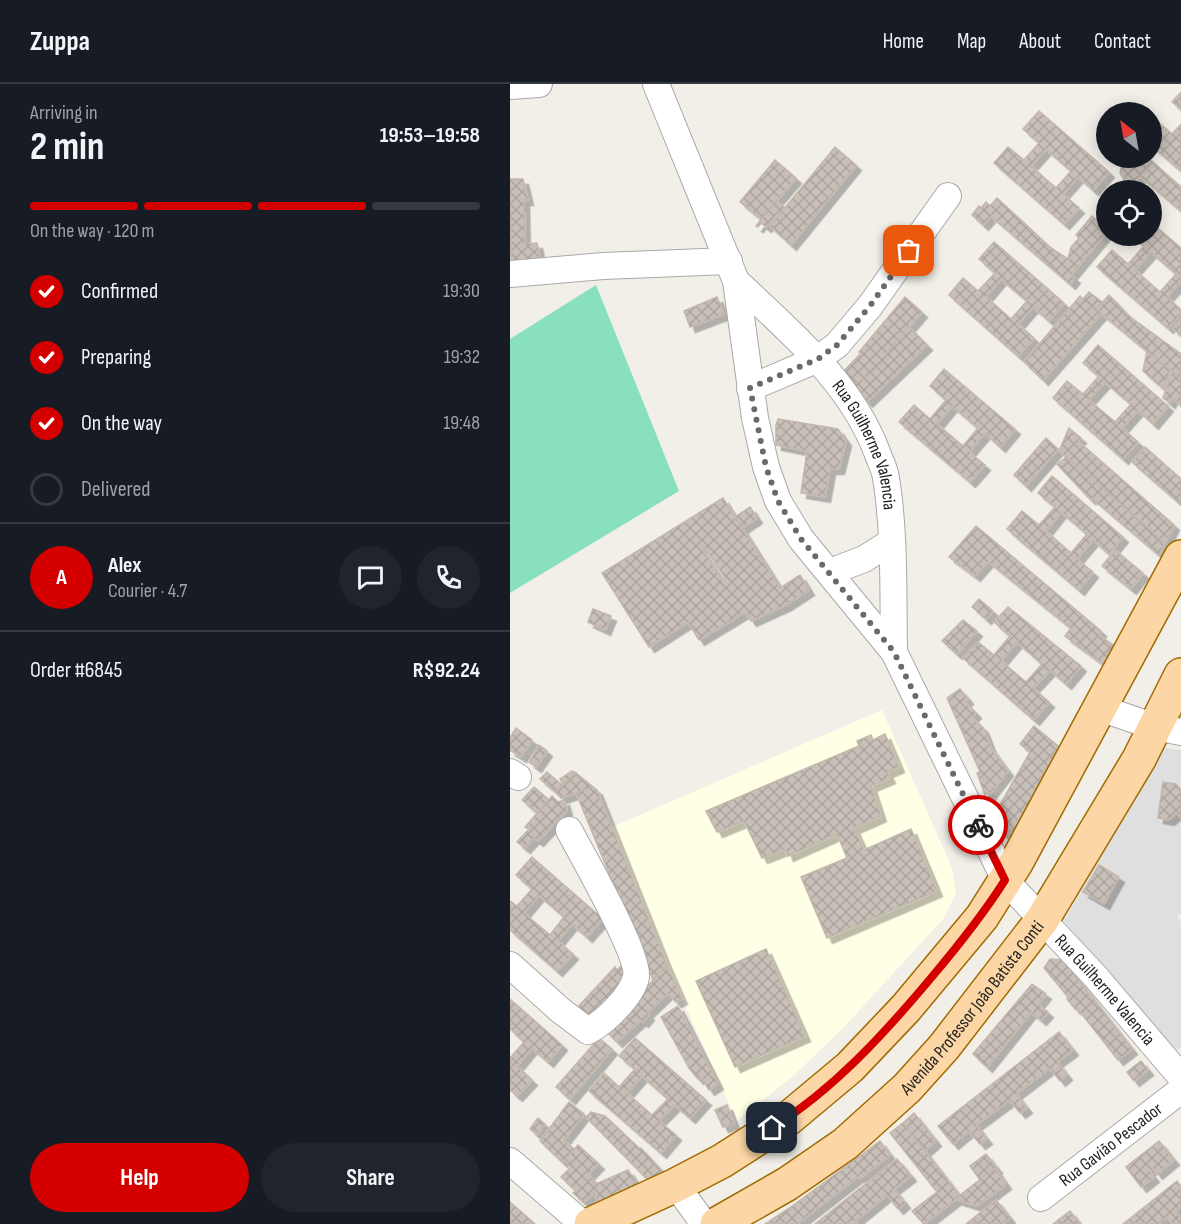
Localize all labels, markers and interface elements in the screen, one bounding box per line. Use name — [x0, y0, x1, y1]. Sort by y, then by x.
text: Zuppa — [30, 25, 90, 58]
text: Home — [883, 29, 924, 54]
text: Map — [957, 29, 986, 54]
text: About — [1019, 29, 1061, 54]
text: Contact — [1094, 29, 1151, 54]
text: Arriving in — [30, 101, 98, 125]
north arrow — [1096, 102, 1162, 168]
map controls — [1096, 102, 1162, 246]
text: 19:53–19:58 — [380, 122, 480, 149]
text: 2 min — [30, 124, 104, 171]
button: locate — [1096, 180, 1162, 246]
text: On the way · 120 m — [30, 219, 154, 243]
pin — [883, 225, 934, 276]
icon: bag — [892, 234, 925, 267]
icon: check — [30, 275, 63, 308]
text: Confirmed — [81, 278, 158, 305]
text: 19:30 — [443, 279, 480, 303]
icon: check — [30, 341, 63, 374]
text: Preparing — [81, 344, 151, 371]
text: 19:32 — [444, 345, 480, 369]
street label: Rua Guilherme Valencia — [828, 376, 900, 511]
icon: check — [30, 407, 63, 440]
text: On the way — [81, 410, 162, 437]
text: 19:48 — [443, 411, 480, 435]
text: Delivered — [81, 476, 150, 503]
button: chat — [339, 546, 402, 609]
button: phone — [417, 546, 480, 609]
text: Alex — [108, 552, 141, 579]
text: A — [56, 564, 67, 591]
text: Courier · 4.7 — [108, 579, 187, 603]
text: Order #6845 — [30, 657, 122, 684]
text: R$92.24 — [413, 657, 480, 684]
courier — [948, 795, 1008, 855]
icon: bike — [962, 809, 995, 842]
street label: Avenida Professor João Batista Conti — [896, 917, 1048, 1100]
street label: Rua Guilherme Valencia — [1050, 930, 1159, 1050]
street label: Rua Gavião Pescador — [1055, 1098, 1167, 1191]
pin — [746, 1102, 797, 1153]
icon: home — [755, 1111, 788, 1144]
button: Help — [30, 1143, 249, 1212]
button: Share — [261, 1143, 480, 1212]

